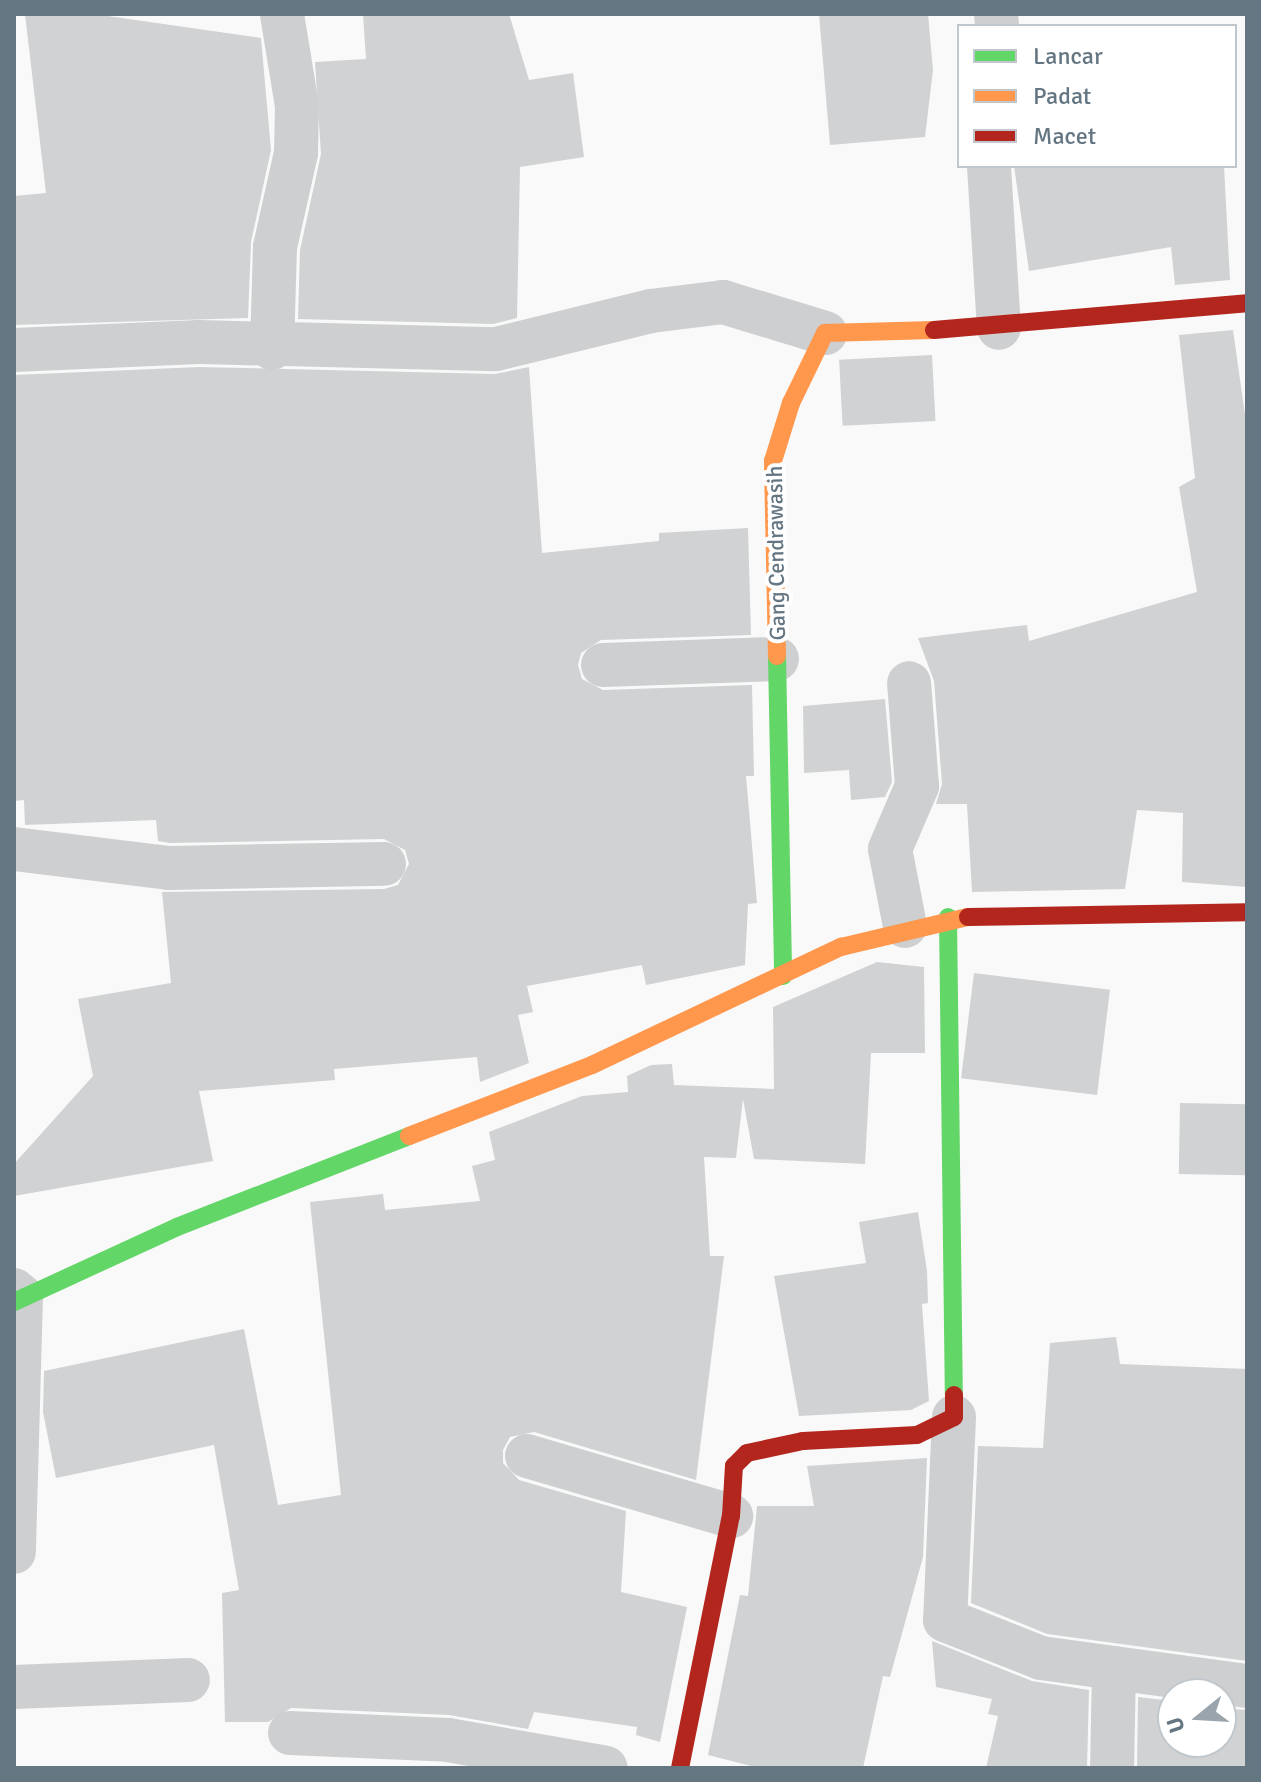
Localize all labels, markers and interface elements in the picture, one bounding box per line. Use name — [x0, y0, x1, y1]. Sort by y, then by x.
legend — [957, 24, 1237, 168]
text: Lancar — [1033, 41, 1103, 71]
text: Padat — [1033, 81, 1091, 111]
text: Macet — [1033, 121, 1096, 151]
street label: Gang Cendrawasih — [761, 465, 791, 641]
north arrow — [1157, 1678, 1237, 1758]
text: U — [1160, 1714, 1191, 1736]

